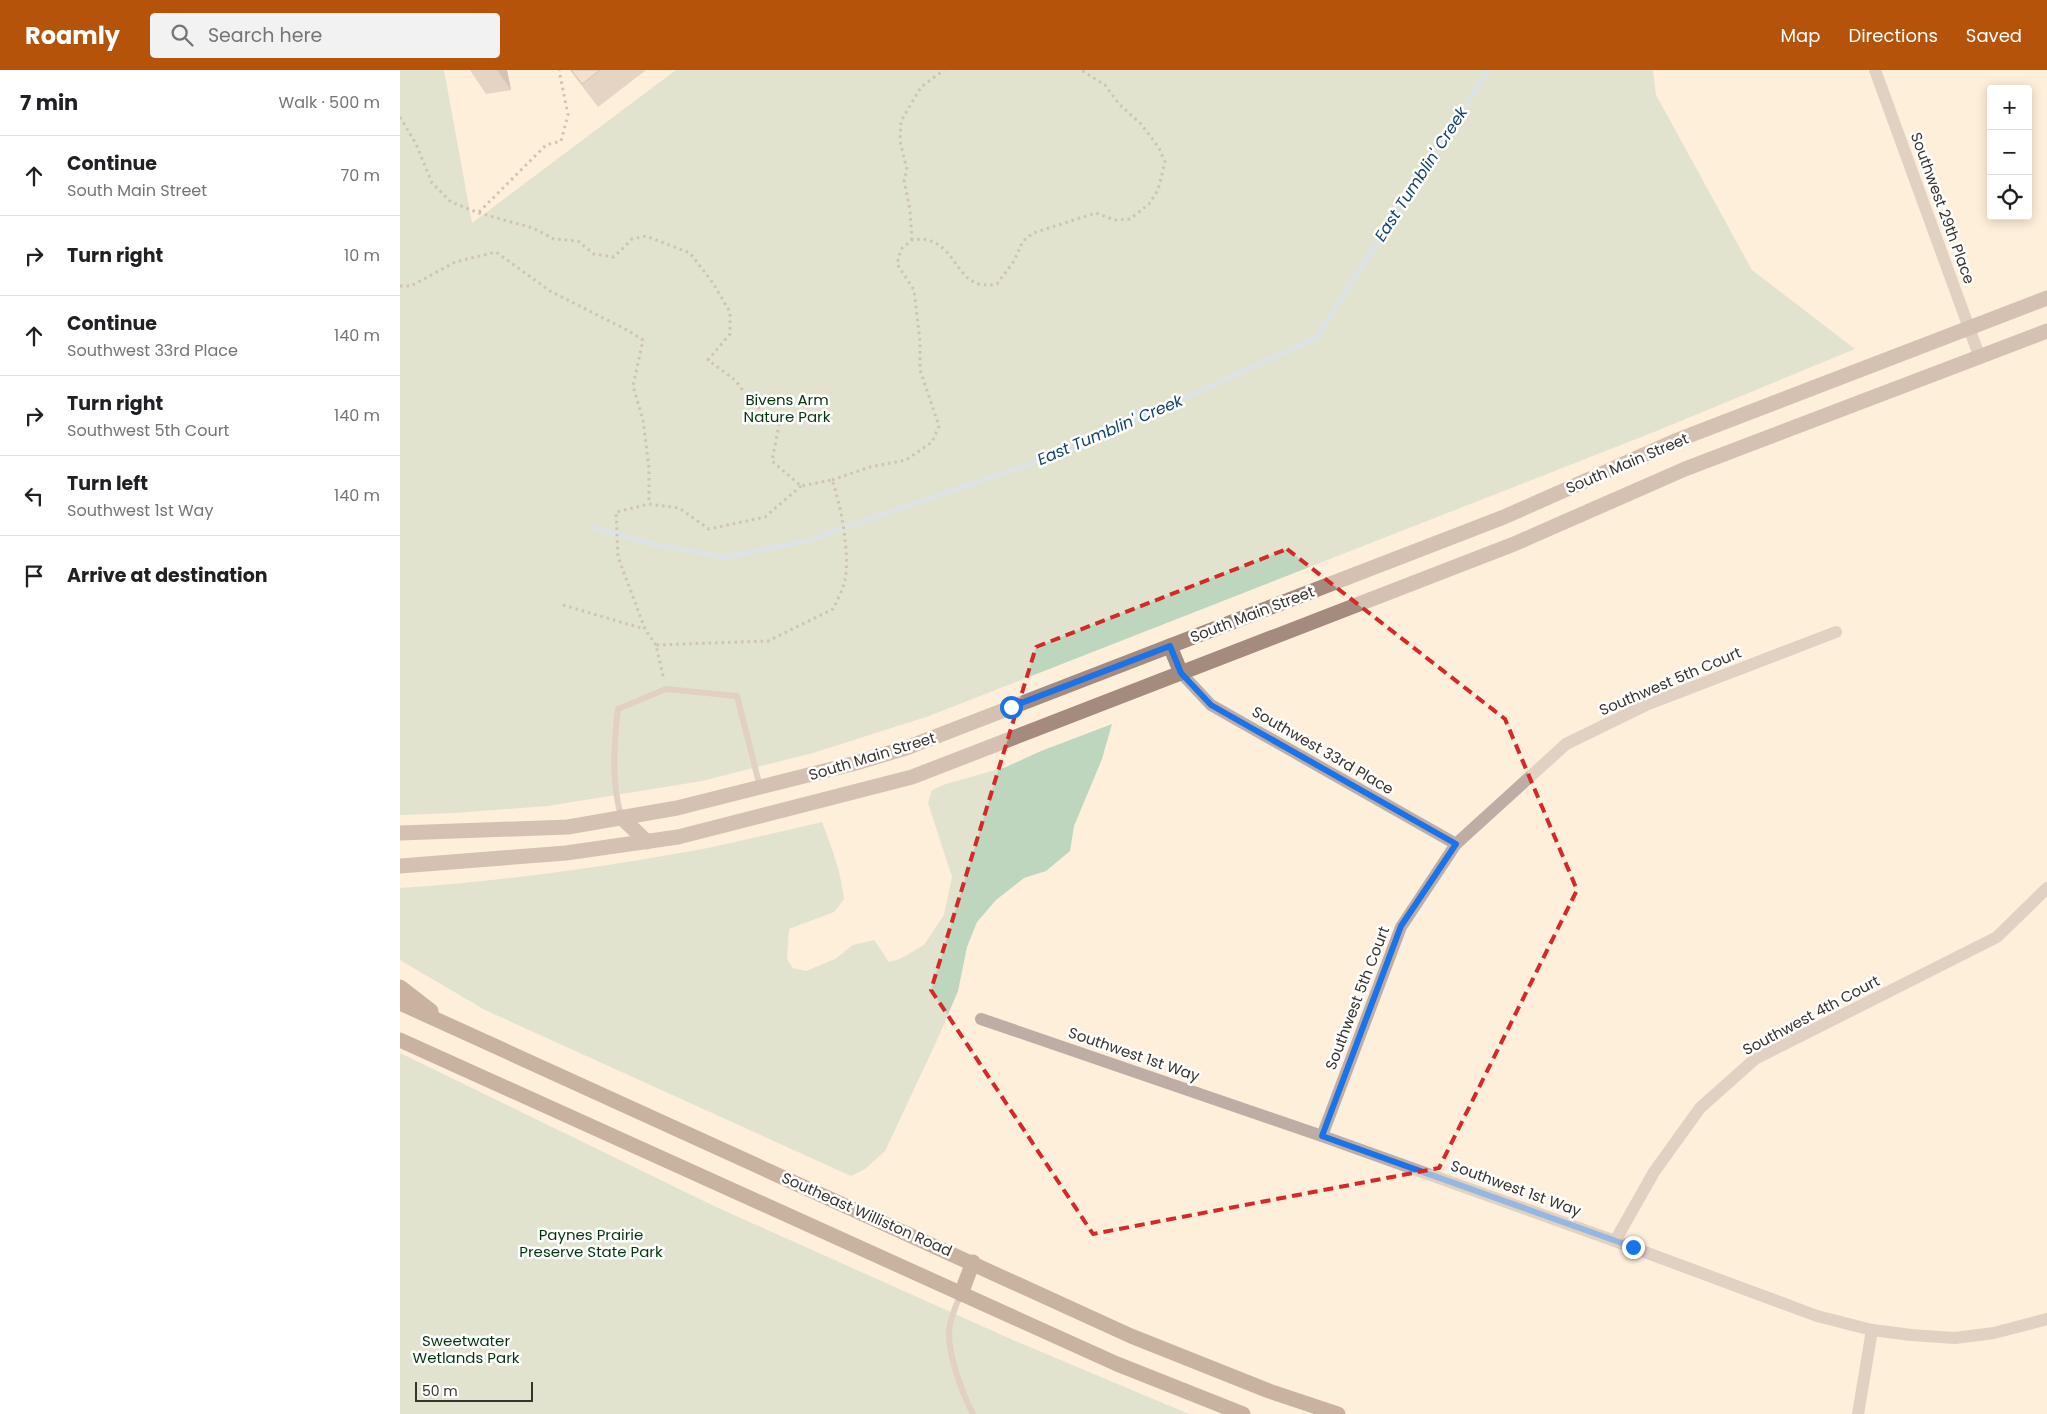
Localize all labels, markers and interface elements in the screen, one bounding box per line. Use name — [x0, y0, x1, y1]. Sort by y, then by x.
search box — [150, 13, 500, 58]
text: Roamly — [25, 19, 120, 52]
icon: search — [168, 21, 196, 49]
text: Search here — [208, 22, 322, 49]
text: Map — [1781, 23, 1820, 48]
text: Directions — [1848, 23, 1938, 48]
text: Saved — [1966, 23, 2022, 48]
map controls — [1987, 85, 2032, 220]
button: + — [1987, 85, 2032, 130]
text: 7 min — [20, 88, 78, 117]
text: Walk · 500 m — [279, 91, 380, 114]
water label: East Tumblin' Creek — [1369, 102, 1474, 246]
street label: Southwest 29th Place — [1906, 129, 1980, 287]
button: − — [1987, 130, 2032, 175]
text: Continue — [67, 150, 157, 177]
icon: ahead — [20, 162, 48, 190]
text: 70 m — [340, 164, 380, 187]
button: locate — [1987, 175, 2032, 220]
text: South Main Street — [67, 179, 207, 202]
icon: right — [20, 242, 48, 270]
text: Turn right — [67, 242, 163, 269]
text: 10 m — [344, 244, 380, 267]
text: Continue — [67, 310, 157, 337]
icon: ahead — [20, 322, 48, 350]
text: 140 m — [334, 324, 380, 347]
text: Southwest 33rd Place — [67, 339, 238, 362]
park label: Bivens Arm Nature Park — [744, 389, 831, 427]
water label: East Tumblin' Creek — [1034, 389, 1187, 471]
text: Turn right — [67, 390, 163, 417]
icon: right — [20, 402, 48, 430]
text: 140 m — [334, 404, 380, 427]
text: Southwest 5th Court — [67, 419, 229, 442]
street label: South Main Street — [1562, 428, 1692, 498]
text: Turn left — [67, 470, 148, 497]
icon: left — [20, 482, 48, 510]
text: 140 m — [334, 484, 380, 507]
text: Southwest 1st Way — [67, 499, 213, 522]
icon: arrive — [20, 562, 48, 590]
text: Arrive at destination — [67, 562, 268, 589]
street label: South Main Street — [1187, 581, 1317, 647]
street label: Southwest 5th Court — [1596, 642, 1744, 720]
route start — [1000, 696, 1023, 719]
street label: Southwest 33rd Place — [1248, 701, 1398, 799]
street label: South Main Street — [806, 727, 938, 785]
street label: Southwest 5th Court — [1320, 923, 1394, 1073]
street label: Southwest 4th Court — [1739, 970, 1883, 1060]
street label: Southwest 1st Way — [1066, 1022, 1203, 1086]
street label: Southwest 1st Way — [1448, 1155, 1585, 1222]
street label: Southeast Williston Road — [778, 1167, 956, 1261]
park label: Paynes Prairie Preserve State Park — [519, 1224, 663, 1262]
route end — [1622, 1236, 1645, 1259]
park label: Sweetwater Wetlands Park — [413, 1330, 520, 1368]
scale bar — [415, 1379, 532, 1402]
text: 50 m — [422, 1381, 458, 1401]

